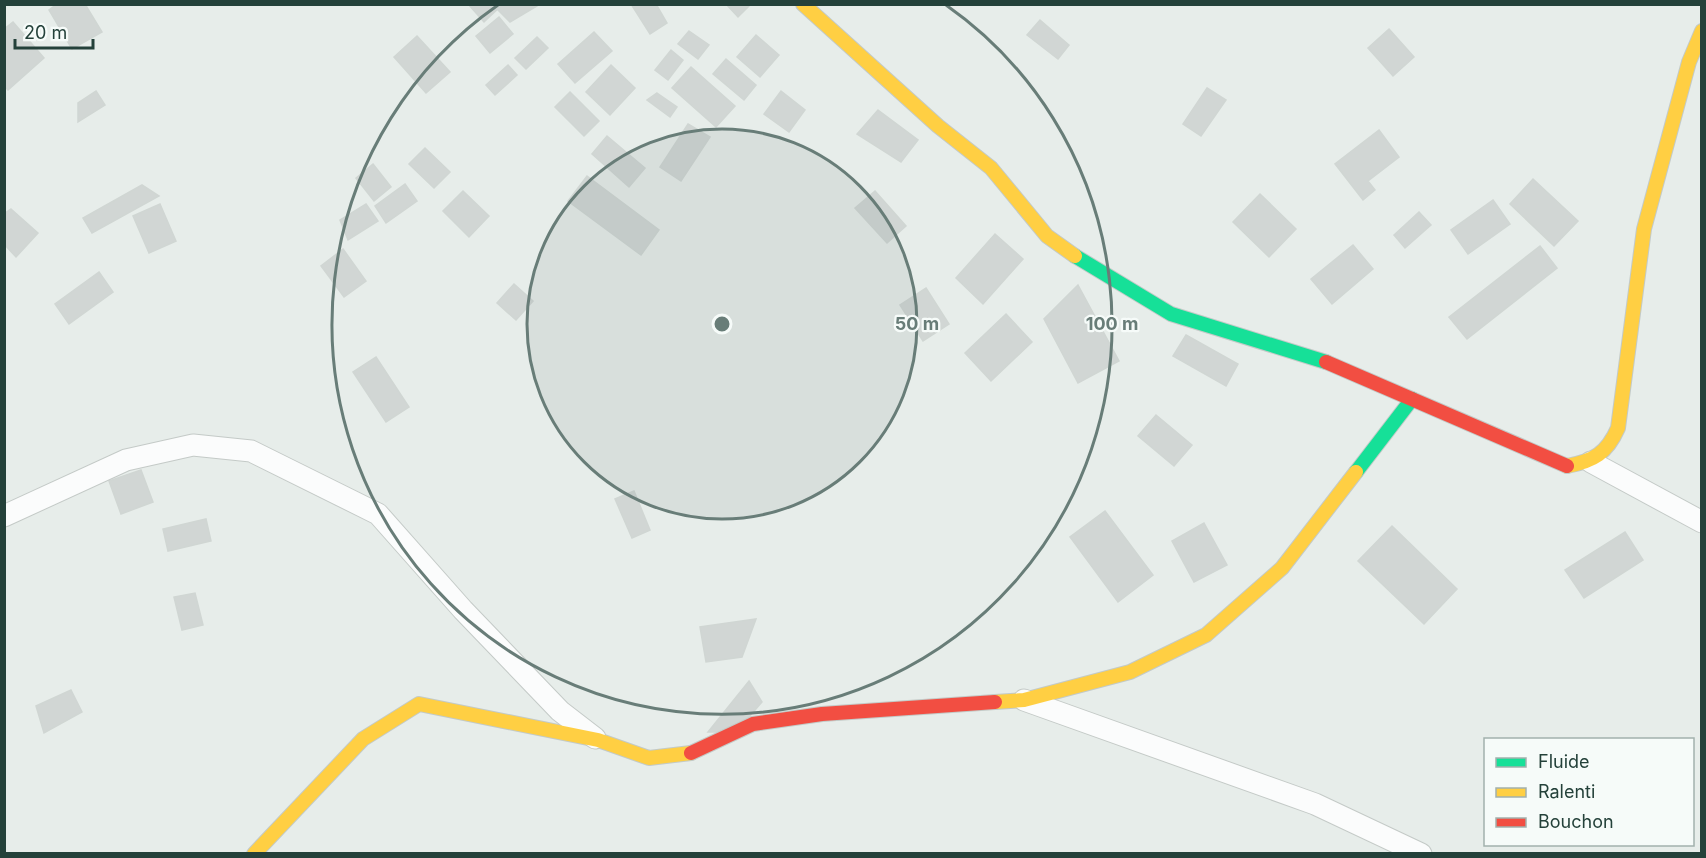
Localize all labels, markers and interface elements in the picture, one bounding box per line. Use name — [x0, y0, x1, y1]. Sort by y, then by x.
scale bar — [15, 12, 93, 50]
text: 20 m — [24, 22, 67, 43]
text: 50 m — [895, 313, 939, 334]
text: 100 m — [1086, 313, 1138, 334]
centre of rings — [712, 314, 732, 334]
legend — [1484, 738, 1694, 846]
text: Fluide — [1538, 751, 1590, 772]
text: Ralenti — [1538, 781, 1595, 802]
text: Bouchon — [1538, 811, 1614, 832]

